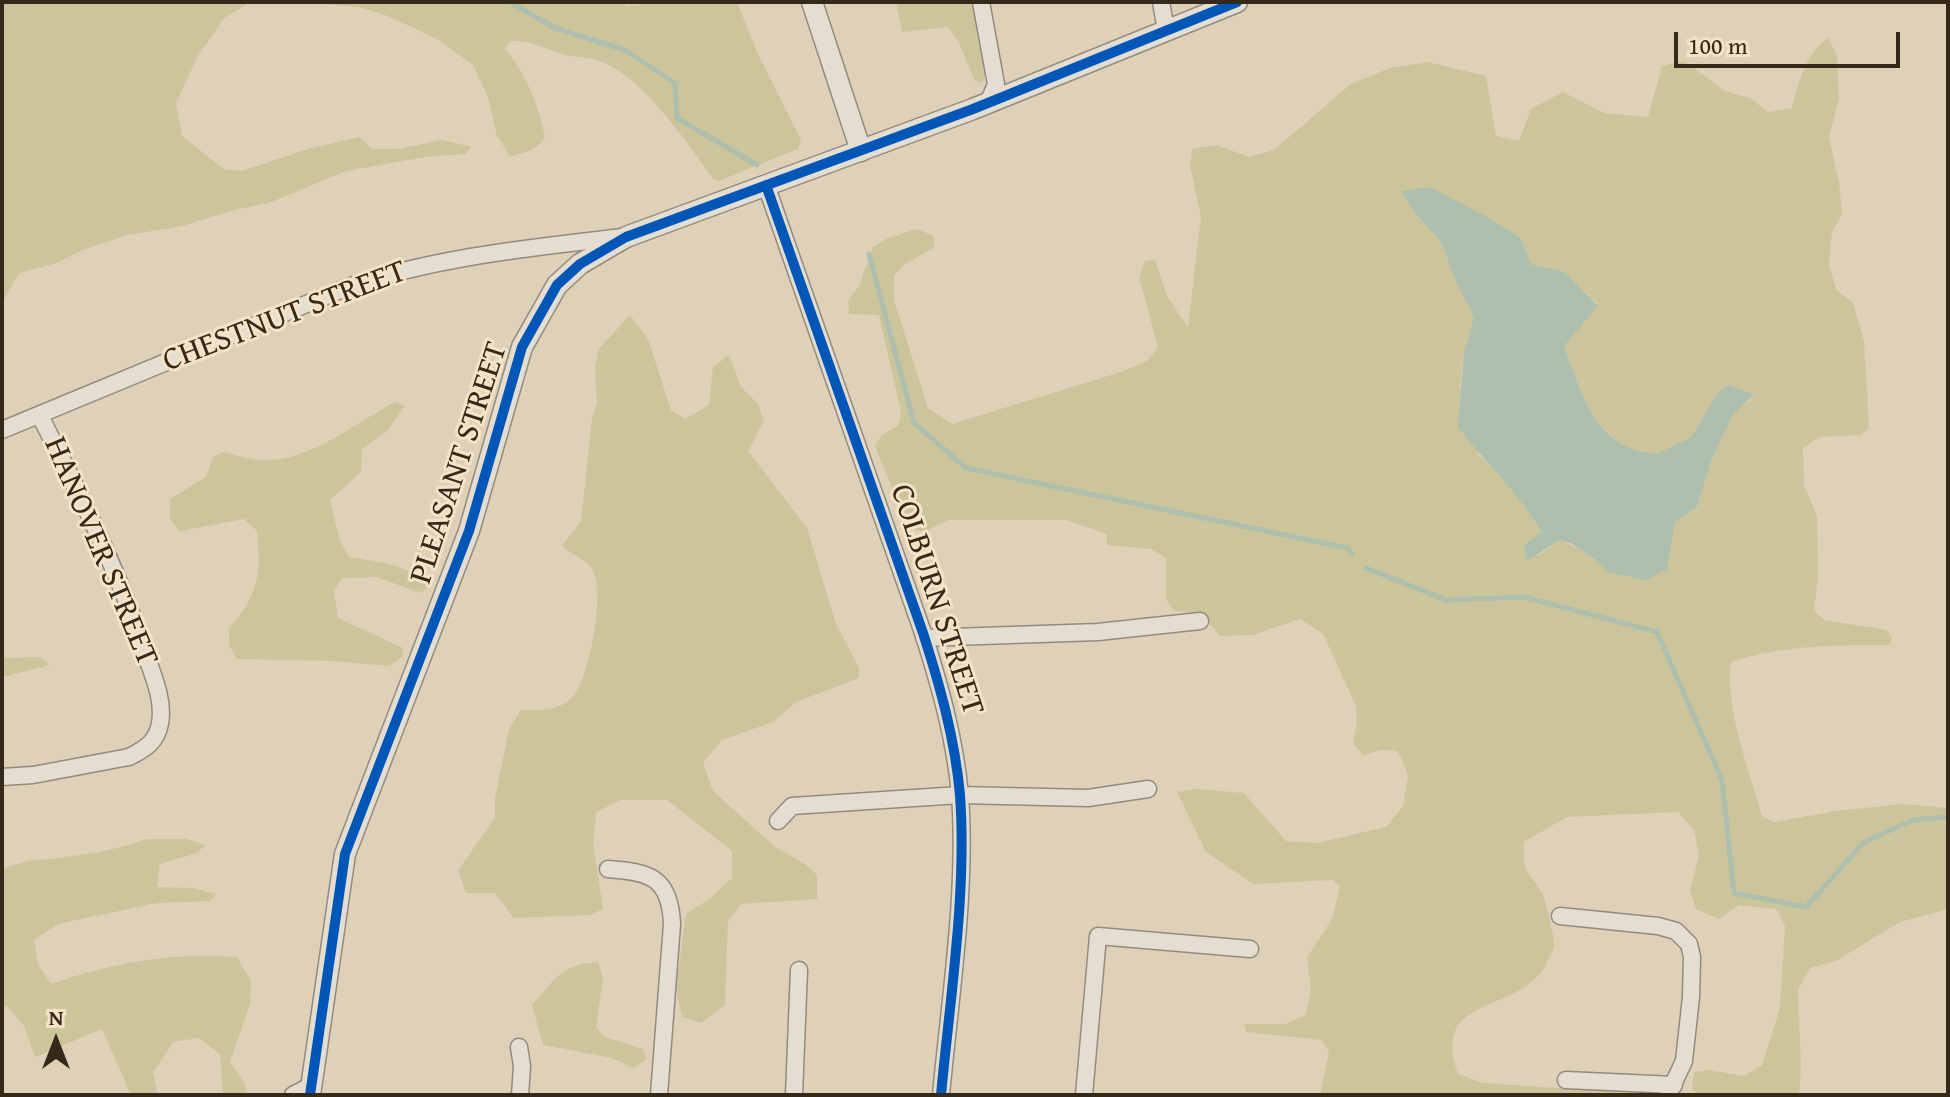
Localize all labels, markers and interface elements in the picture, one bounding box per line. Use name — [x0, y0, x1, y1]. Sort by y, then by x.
scale bar — [1678, 16, 1904, 66]
text: 100 m — [1688, 28, 1748, 63]
street label: CHESTNUT STREET — [158, 253, 412, 381]
street label: PLEASANT STREET — [403, 337, 517, 589]
street label: HANOVER STREET — [34, 432, 166, 672]
street label: COLBURN STREET — [881, 480, 991, 720]
north arrow — [16, 1001, 96, 1081]
text: N — [49, 1001, 63, 1033]

